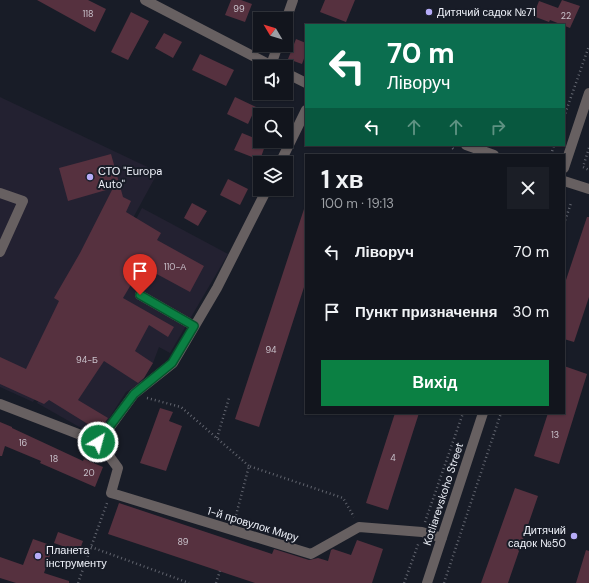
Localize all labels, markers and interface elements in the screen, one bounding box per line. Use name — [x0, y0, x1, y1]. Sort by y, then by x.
house number: 99 — [233, 3, 245, 15]
place label: Дитячий садок №71 — [437, 5, 536, 19]
marker: Дитячий садок №71 — [424, 7, 434, 17]
house number: 118 — [82, 8, 94, 20]
house number: 22 — [561, 10, 571, 22]
north arrow — [253, 12, 293, 52]
map controls — [253, 12, 293, 196]
text: 70 m — [387, 35, 455, 72]
icon: left — [321, 40, 373, 92]
button: sound — [253, 60, 293, 100]
text: Ліворуч — [387, 71, 450, 95]
button: search — [253, 108, 293, 148]
icon: left — [361, 116, 383, 138]
icon: ahead — [403, 116, 425, 138]
icon: ahead — [445, 116, 467, 138]
icon: right — [487, 116, 509, 138]
button: layers — [253, 156, 293, 196]
place label: СТО "Europa Auto" — [98, 164, 162, 191]
text: 1 хв — [321, 164, 364, 195]
button: close — [507, 167, 549, 209]
marker: СТО "Europa Auto" — [85, 172, 95, 182]
text: 100 m · 19:13 — [321, 195, 394, 212]
icon: left — [321, 241, 343, 263]
text: Ліворуч — [355, 242, 414, 262]
text: 70 m — [514, 242, 549, 262]
pin — [123, 254, 157, 295]
icon: arrive — [129, 260, 151, 282]
house number: 110-А — [164, 261, 186, 273]
icon: arrive — [321, 301, 343, 323]
text: Пункт призначення — [355, 302, 497, 322]
text: 30 m — [513, 302, 549, 322]
house number: 94 — [265, 344, 277, 356]
house number: 94-Б — [76, 354, 98, 366]
button: Вихід — [321, 360, 549, 406]
position arrow — [77, 421, 119, 463]
house number: 13 — [551, 429, 559, 441]
house number: 16 — [19, 437, 28, 449]
street label: Kotliarevskoho Street — [420, 441, 466, 547]
house number: 4 — [390, 452, 396, 464]
house number: 18 — [50, 453, 58, 465]
house number: 20 — [83, 467, 95, 479]
street label: 1-й провулок Миру — [206, 503, 301, 545]
place label: Дитячий садок №50 — [508, 523, 566, 550]
marker: Дитячий садок №50 — [569, 531, 579, 541]
house number: 89 — [178, 536, 189, 548]
place label: Планета інструменту — [46, 543, 107, 570]
marker: Планета інструменту — [33, 551, 43, 561]

